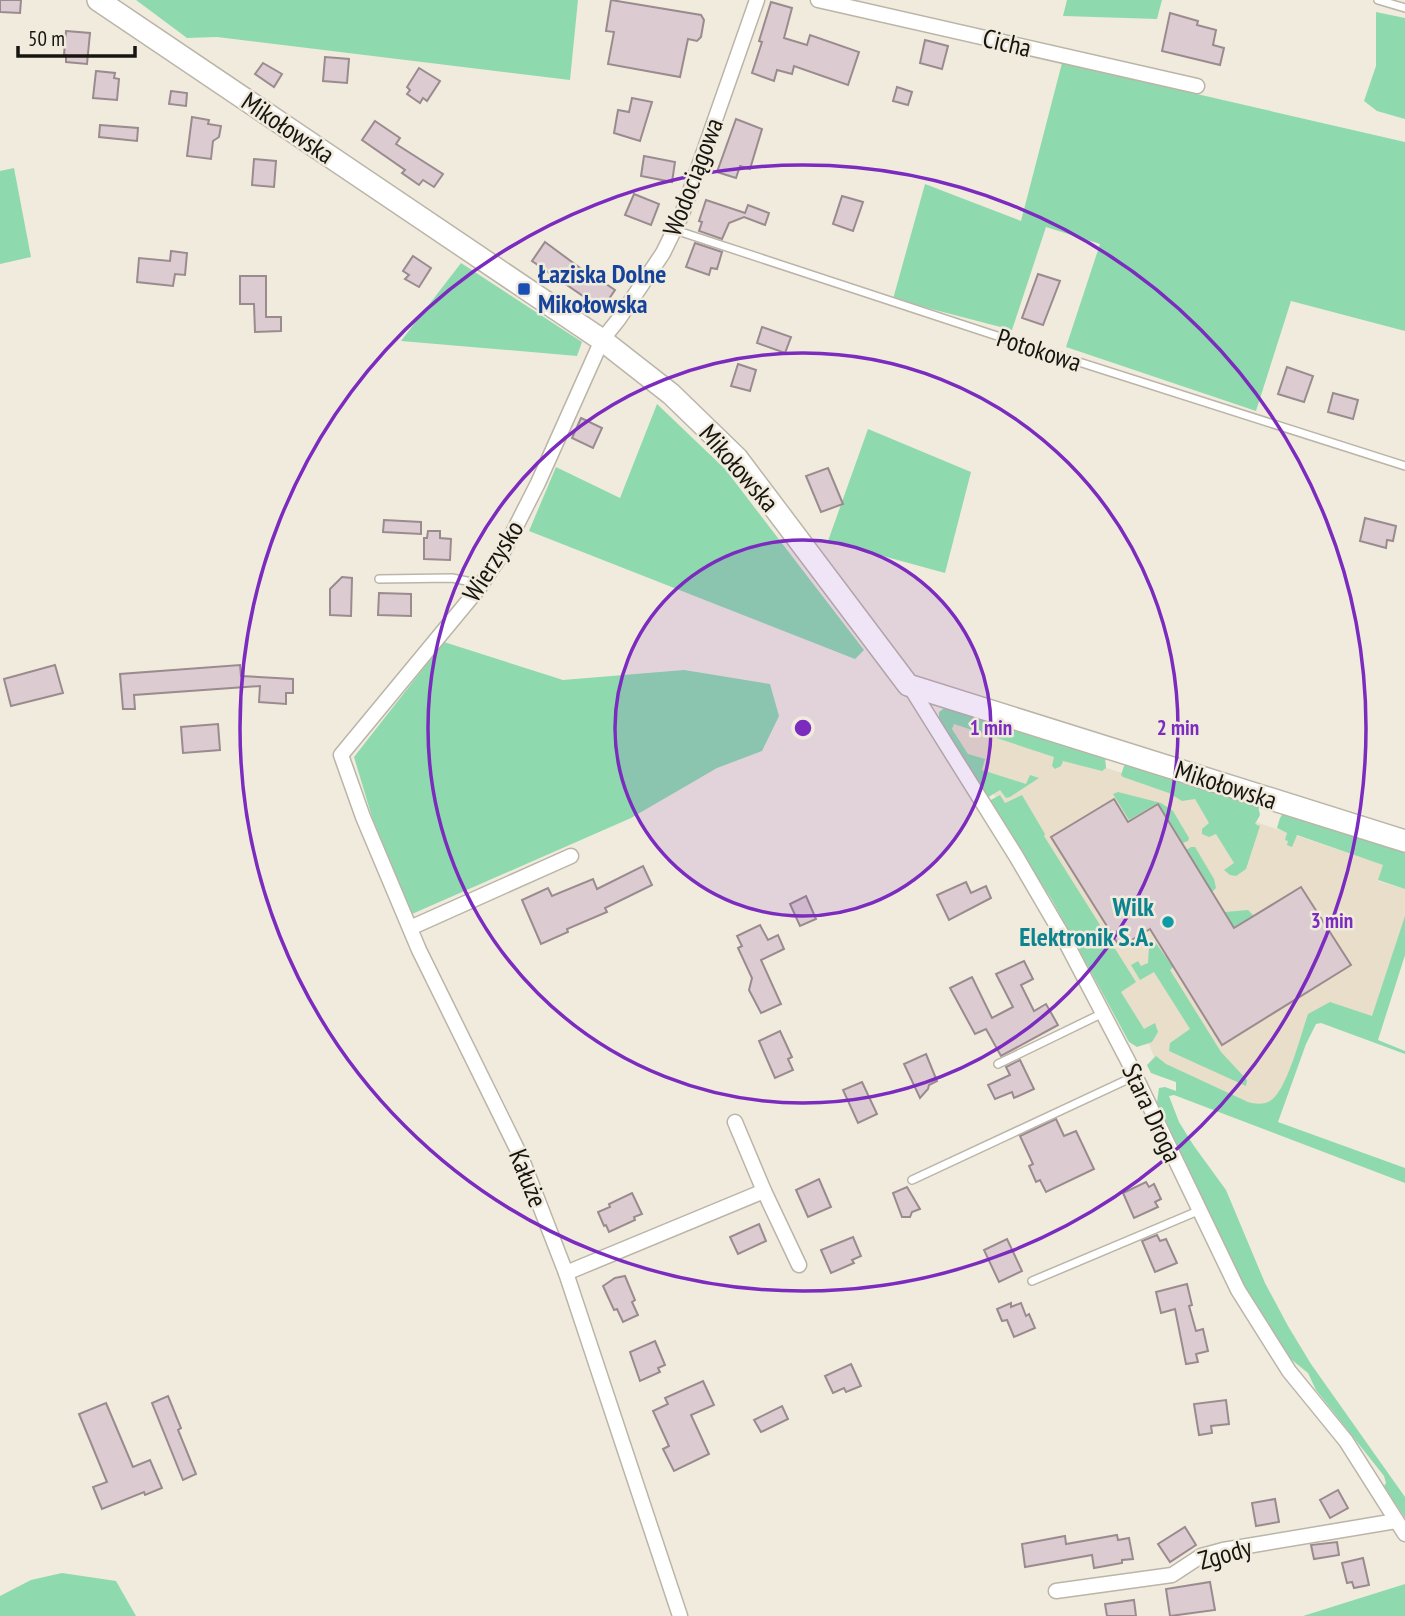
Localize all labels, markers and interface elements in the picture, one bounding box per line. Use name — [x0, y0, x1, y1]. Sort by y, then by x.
scale bar — [18, 14, 135, 58]
street label: Cicha — [980, 21, 1035, 64]
text: 50 m — [28, 25, 65, 52]
street label: Mikołowska — [236, 85, 341, 171]
street label: Wodociągowa — [655, 113, 730, 240]
place label: Łaziska Dolne Mikołowska — [538, 257, 666, 320]
marker: Łaziska Dolne Mikołowska — [516, 281, 532, 297]
street label: Potokowa — [993, 320, 1086, 379]
street label: Mikołowska — [692, 417, 786, 518]
street label: Wierzysko — [455, 514, 530, 608]
text: 1 min — [970, 714, 1012, 741]
text: 2 min — [1157, 714, 1199, 741]
centre of rings — [791, 716, 815, 740]
street label: Mikołowska — [1171, 753, 1281, 816]
place label: Wilk Elektronik S.A. — [1019, 890, 1154, 953]
text: 3 min — [1311, 907, 1353, 934]
marker: Wilk Elektronik S.A. — [1160, 914, 1176, 930]
street label: Stara Droga — [1115, 1058, 1190, 1168]
street label: Kałuże — [502, 1144, 555, 1212]
street label: Zgody — [1194, 1530, 1256, 1577]

